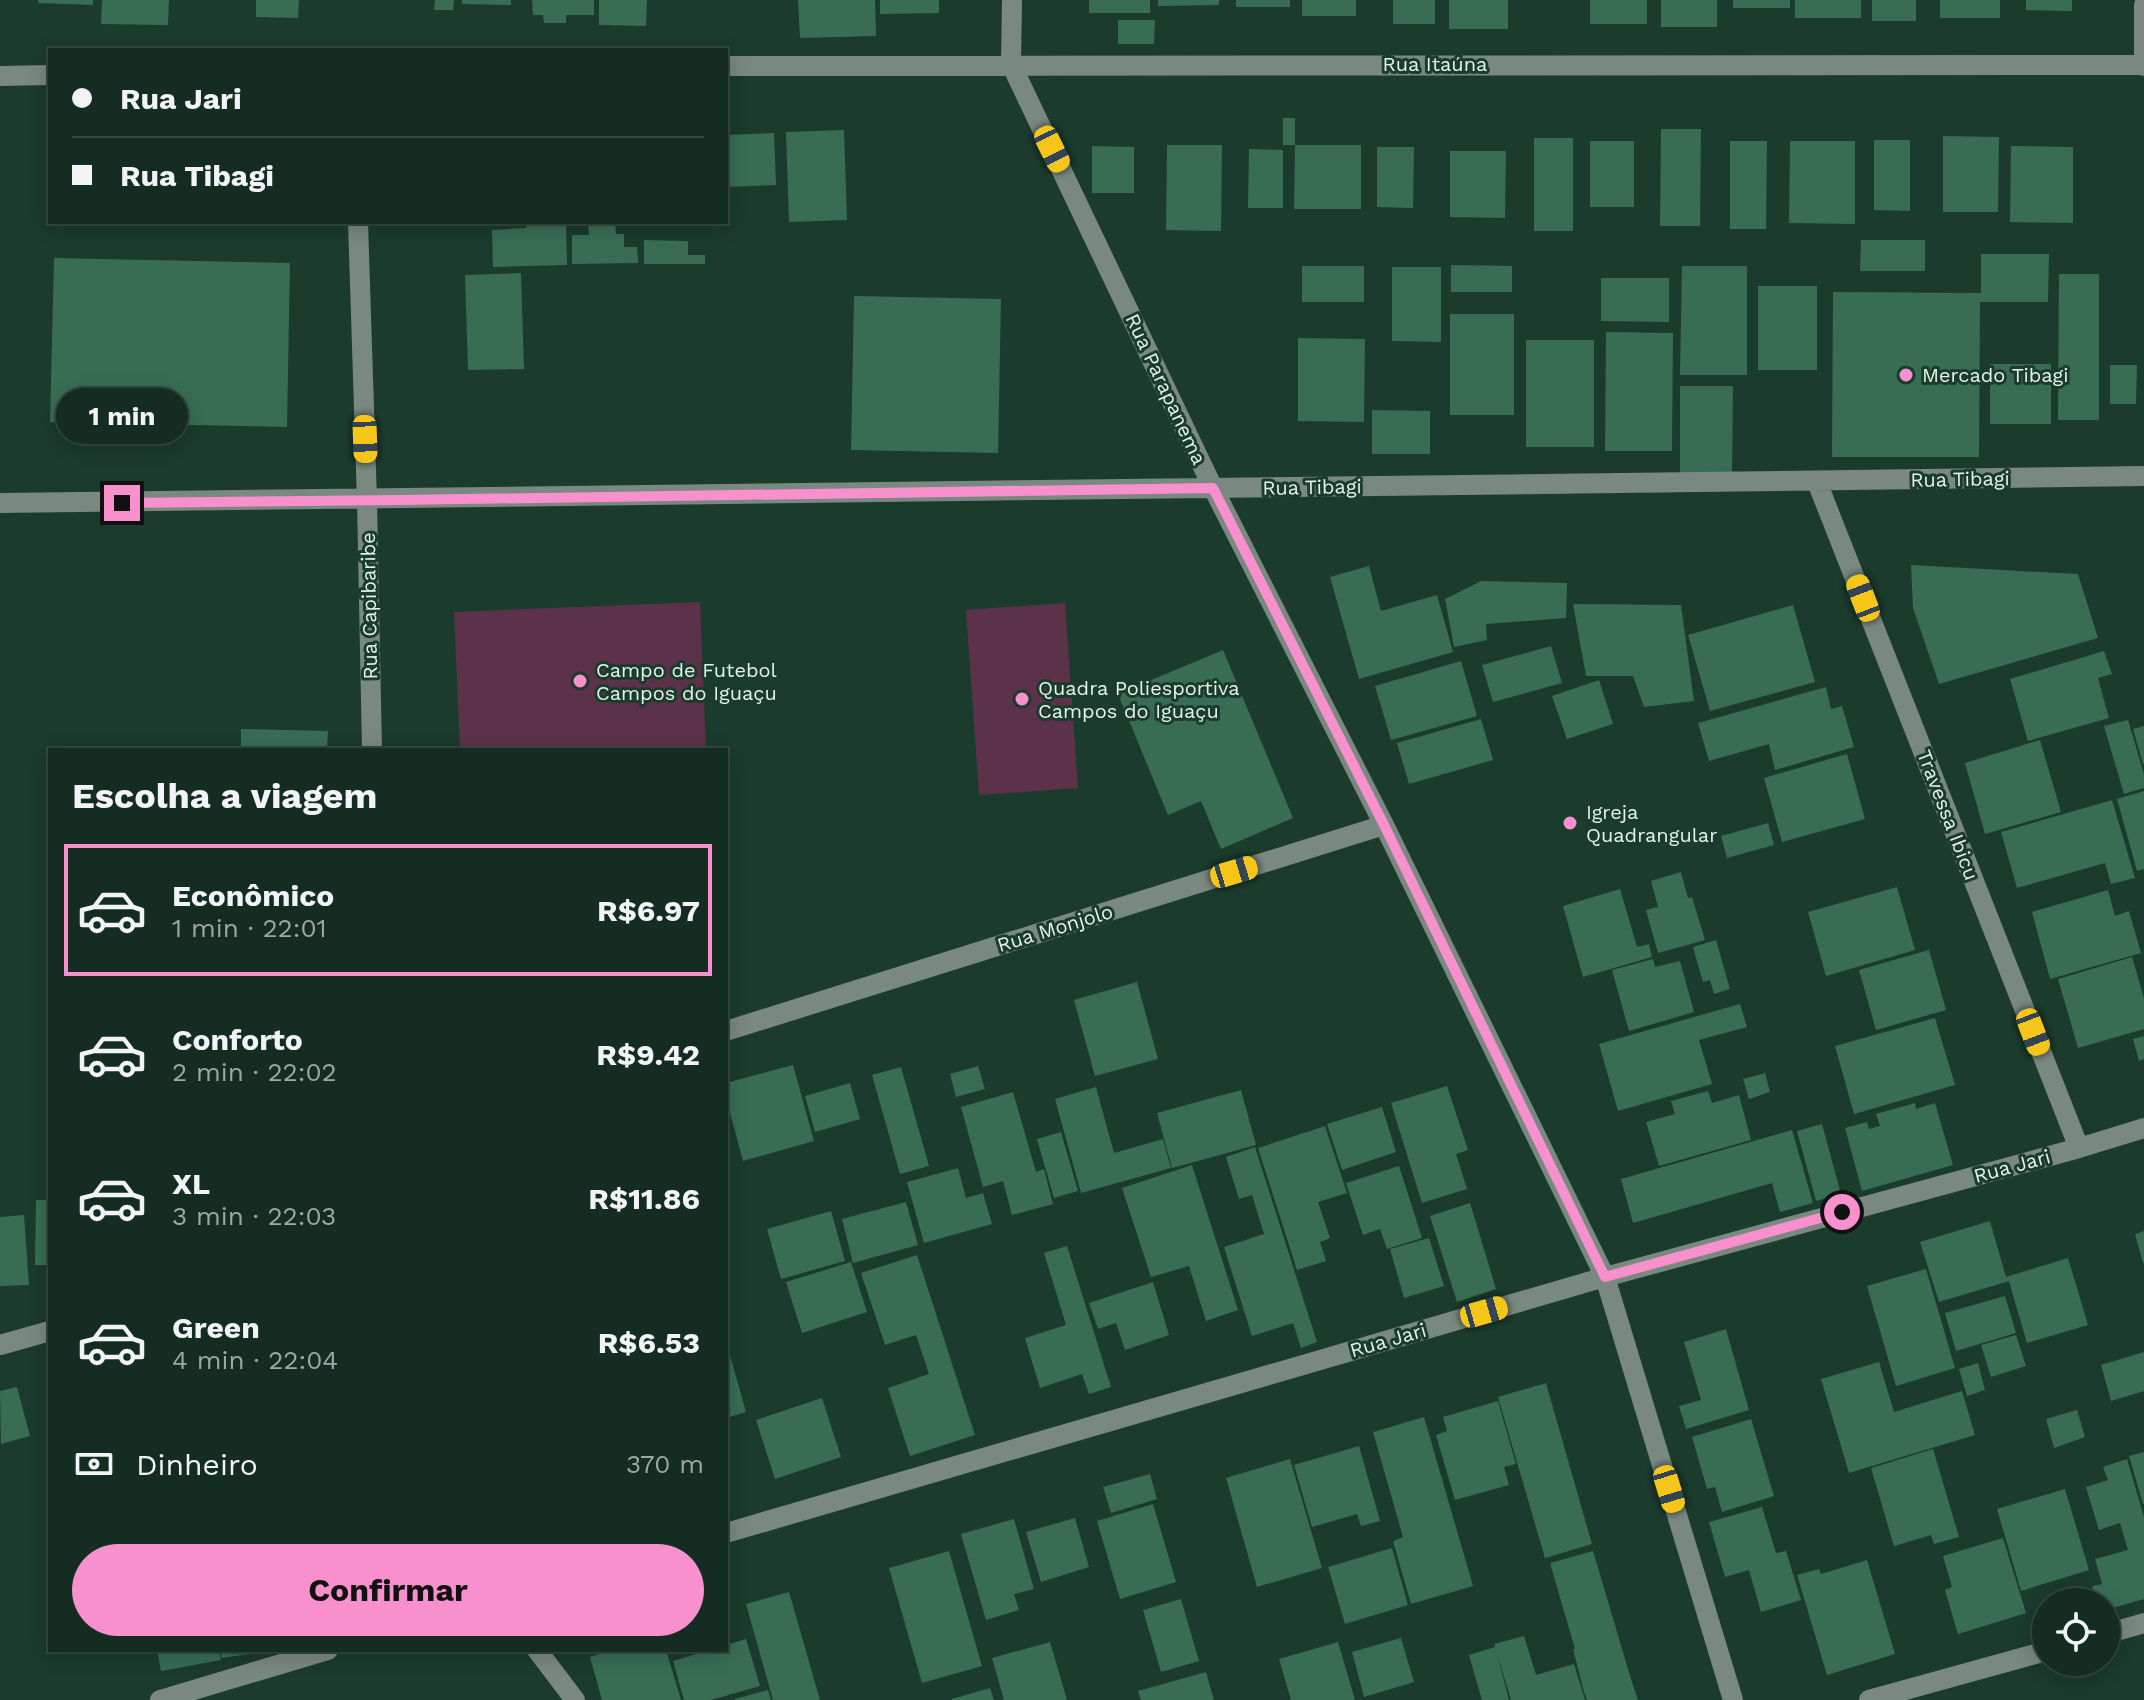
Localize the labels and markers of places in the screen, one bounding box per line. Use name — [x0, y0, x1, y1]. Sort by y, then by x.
place label: Mercado Tibagi — [1922, 363, 2069, 387]
marker: Mercado Tibagi — [1897, 366, 1915, 384]
place label: Campo de Futebol Campos do Iguaçu — [596, 658, 777, 705]
marker: Campo de Futebol Campos do Iguaçu — [571, 672, 589, 690]
place label: Quadra Poliesportiva Campos do Iguaçu — [1038, 676, 1240, 723]
marker: Quadra Poliesportiva Campos do Iguaçu — [1013, 690, 1031, 708]
place label: Igreja Quadrangular — [1586, 800, 1717, 847]
marker: Igreja Quadrangular — [1561, 814, 1579, 832]

